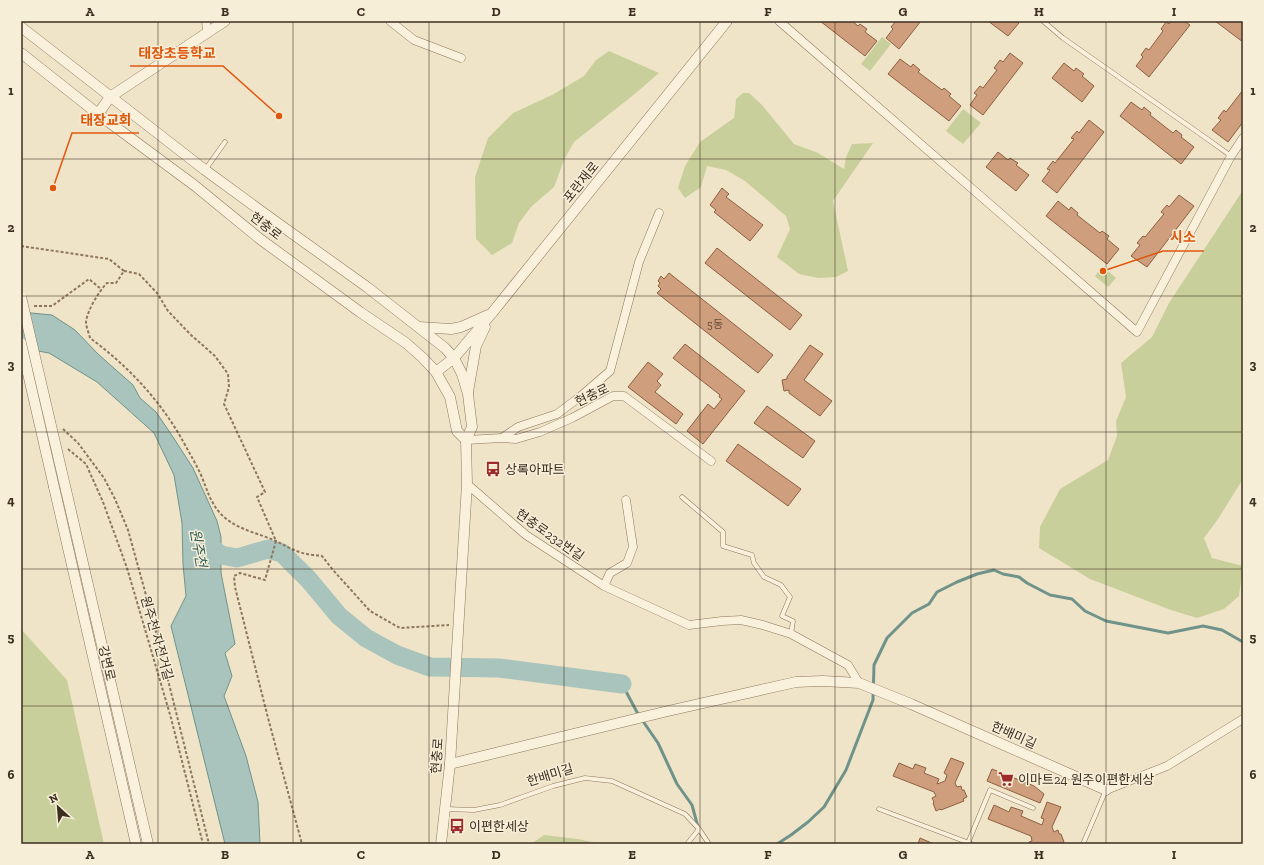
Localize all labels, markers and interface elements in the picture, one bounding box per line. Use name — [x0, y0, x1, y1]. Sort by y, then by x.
text: A — [86, 4, 95, 19]
text: B — [221, 4, 229, 19]
text: C — [357, 4, 365, 19]
text: D — [491, 4, 501, 19]
text: E — [628, 4, 636, 19]
text: F — [764, 4, 772, 19]
text: G — [899, 4, 908, 19]
text: H — [1034, 4, 1044, 19]
text: I — [1172, 4, 1177, 19]
callout: 태장초등학교 — [130, 40, 223, 66]
text: 태장초등학교 — [138, 45, 216, 62]
text: 1 — [8, 83, 14, 98]
text: 1 — [1250, 83, 1256, 98]
callout: 태장교회 — [72, 107, 139, 133]
text: 태장교회 — [80, 112, 132, 129]
street label: 포란재로 — [560, 159, 602, 205]
street label: 현충로 — [247, 209, 285, 243]
text: 2 — [8, 220, 15, 235]
text: 2 — [1250, 220, 1257, 235]
callout: 시소 — [1163, 225, 1204, 251]
text: 시소 — [1170, 229, 1196, 246]
house number: 5동 — [707, 318, 723, 331]
text: 3 — [8, 357, 15, 372]
text: 3 — [1250, 357, 1257, 372]
street label: 현충로 — [573, 381, 611, 409]
bus stop icon: 상록아파트 — [484, 460, 502, 478]
place label: 상록아파트 — [505, 462, 565, 477]
text: 4 — [7, 493, 15, 508]
text: 4 — [1249, 493, 1257, 508]
street label: 현충로232번길 — [513, 506, 587, 564]
water label: 원주천 — [186, 527, 210, 570]
street label: 원주천 자전거길 — [138, 594, 176, 682]
text: 5 — [8, 630, 15, 645]
text: 5 — [1250, 630, 1257, 645]
street label: 강변로 — [96, 644, 118, 682]
street label: 한배미길 — [989, 718, 1039, 752]
street label: 현충로 — [428, 738, 446, 774]
street label: 한배미길 — [525, 761, 575, 789]
text: 6 — [8, 767, 15, 782]
text: 6 — [1250, 767, 1257, 782]
supermarket icon: 이마트24 원주이편한세상 — [997, 770, 1015, 788]
place label: 이마트24 원주이편한세상 — [1018, 772, 1154, 787]
north arrow — [38, 787, 78, 827]
text: N — [47, 791, 61, 806]
bus stop icon: 이편한세상 — [448, 817, 466, 835]
place label: 이편한세상 — [469, 819, 529, 834]
text: A — [86, 847, 95, 862]
text: B — [221, 847, 229, 862]
text: C — [357, 847, 365, 862]
text: D — [491, 847, 501, 862]
text: E — [628, 847, 636, 862]
text: F — [764, 847, 772, 862]
text: G — [899, 847, 908, 862]
text: H — [1034, 847, 1044, 862]
text: I — [1172, 847, 1177, 862]

